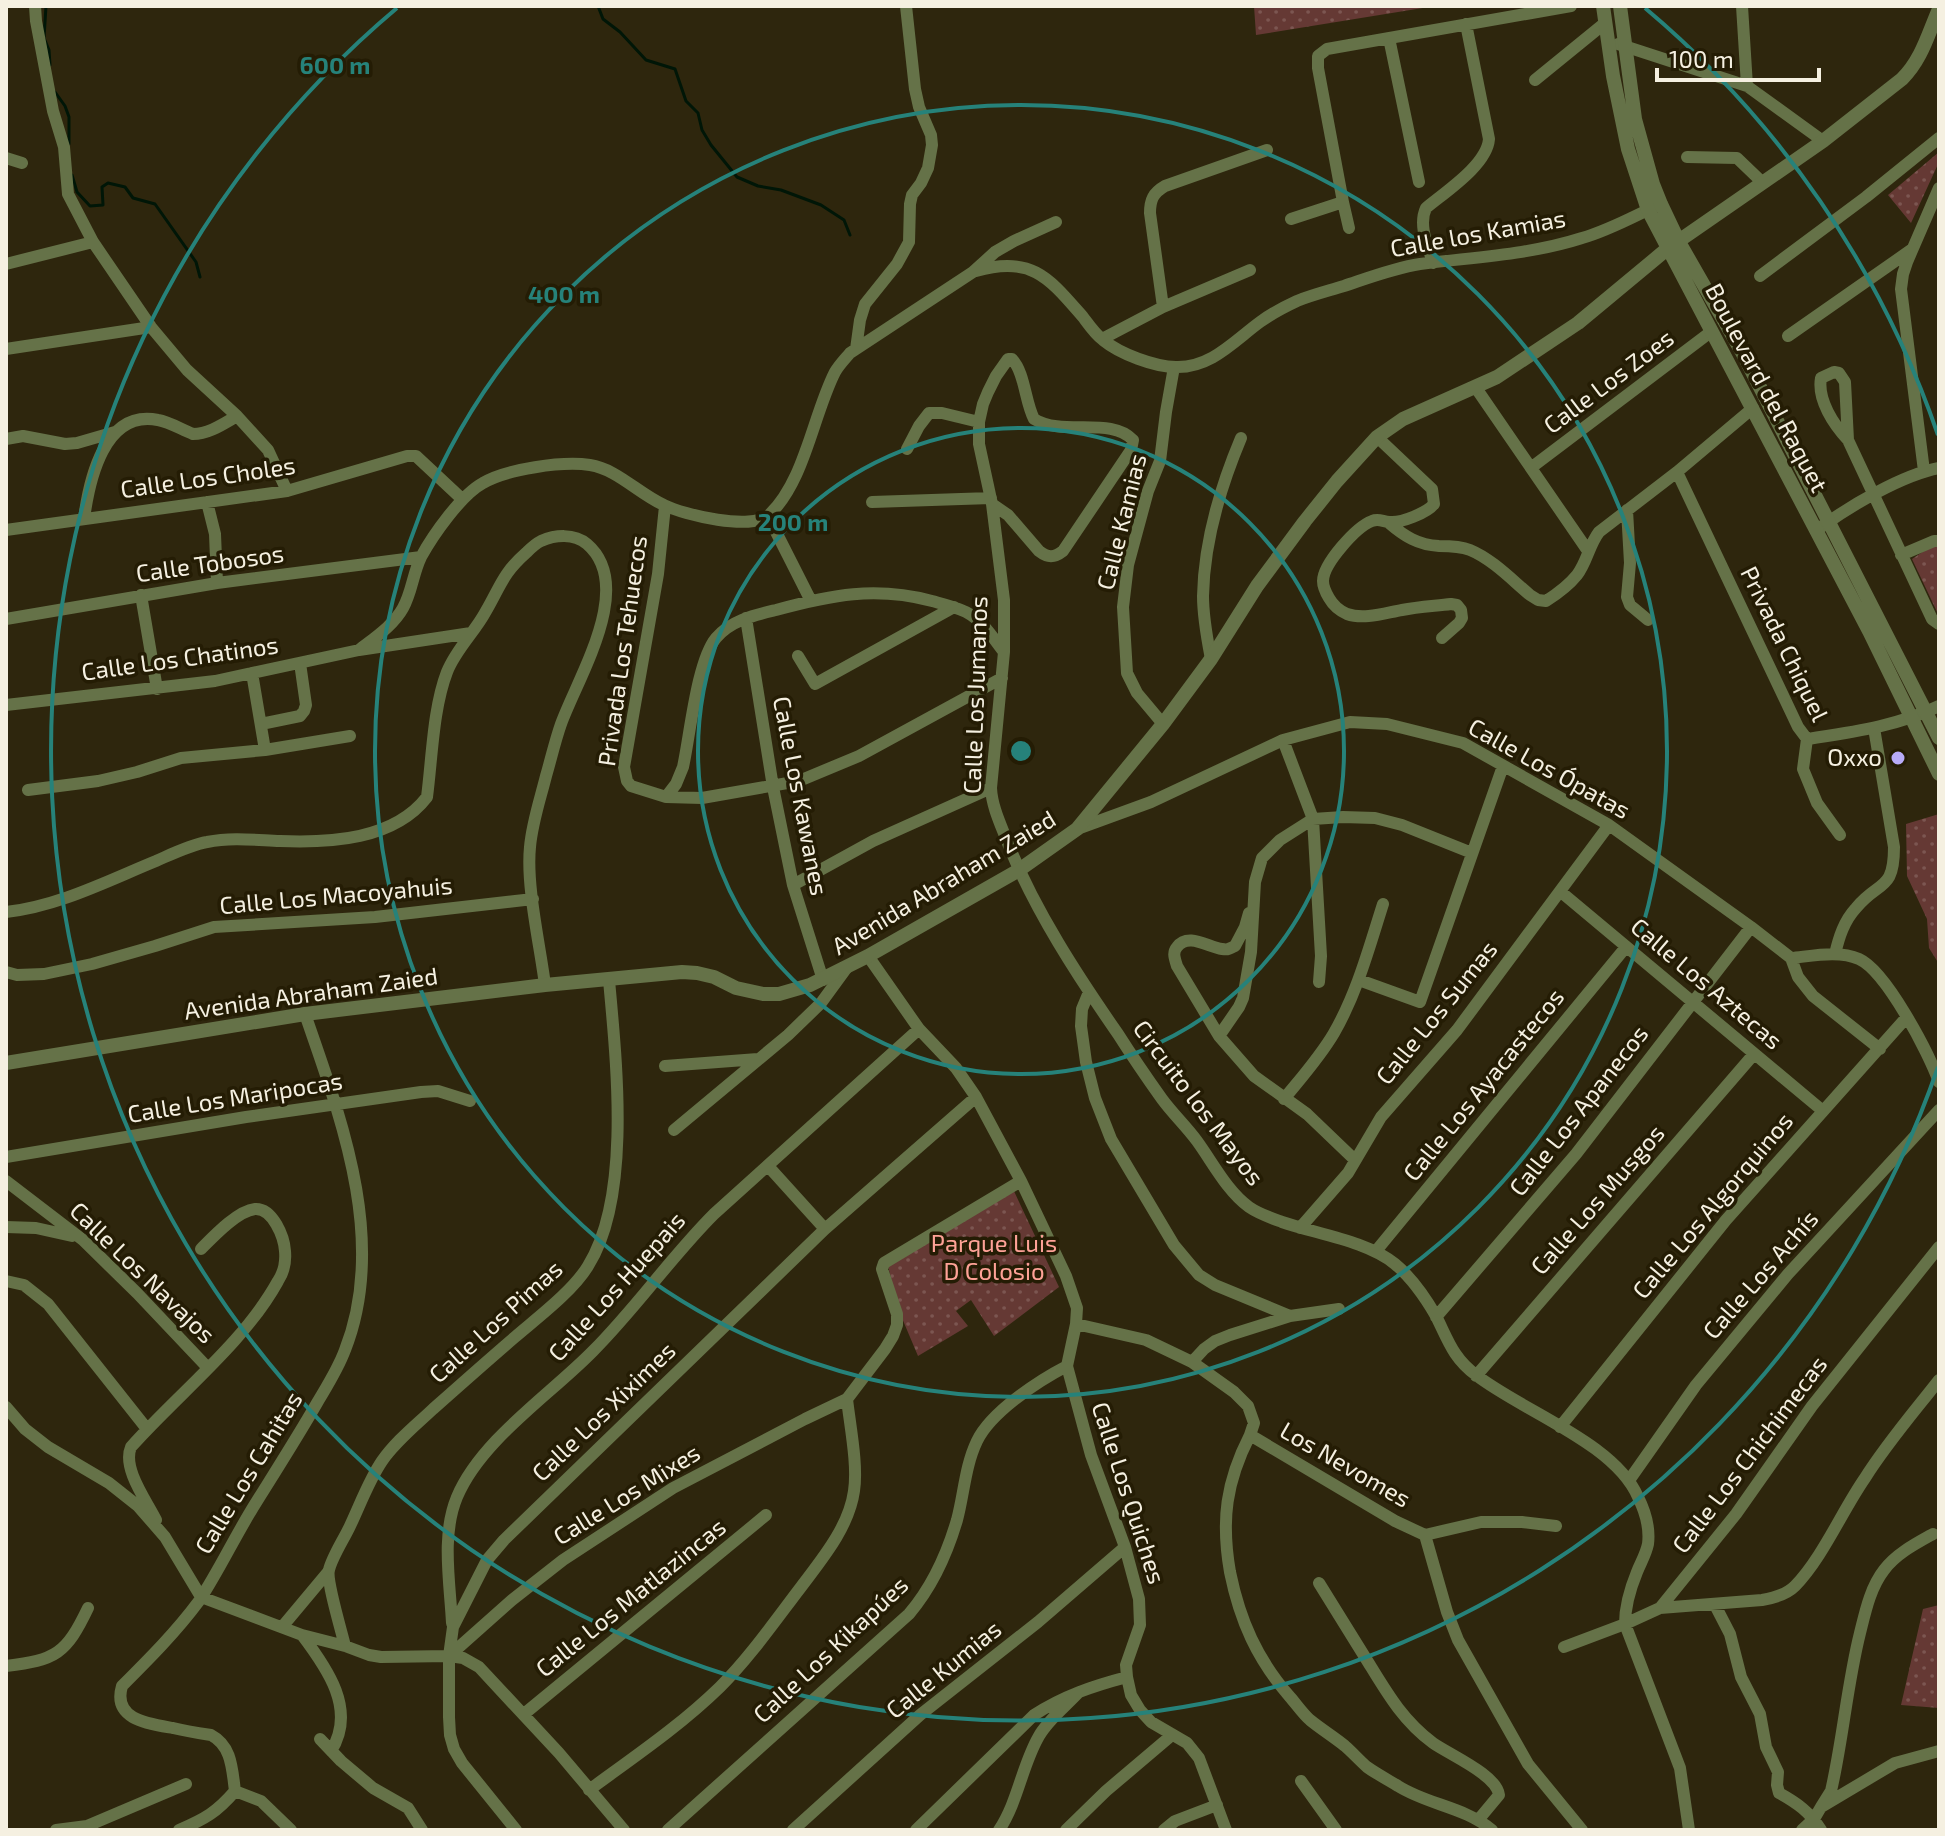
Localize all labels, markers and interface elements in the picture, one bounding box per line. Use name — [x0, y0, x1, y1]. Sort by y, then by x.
scale bar — [1657, 32, 1819, 82]
text: 100 m — [1669, 44, 1734, 73]
text: 600 m — [300, 50, 370, 79]
street label: Calle los Kamias — [1388, 203, 1568, 262]
street label: Boulevard del Raquet — [1700, 278, 1835, 497]
text: 400 m — [528, 279, 600, 308]
street label: Calle Los Zoes — [1537, 323, 1679, 439]
street label: Calle Los Choles — [118, 450, 297, 503]
street label: Calle Kamias — [1090, 451, 1151, 593]
text: 200 m — [758, 507, 828, 536]
street label: Privada Los Tehuecos — [591, 534, 652, 768]
street label: Calle Tobosos — [134, 538, 286, 587]
street label: Privada Chiquel — [1735, 561, 1835, 726]
street label: Calle Los Jumanos — [957, 595, 992, 794]
street label: Calle Los Chatinos — [79, 629, 280, 686]
street label: Calle Los Kawanes — [768, 694, 835, 898]
street label: Calle Los Ópatas — [1464, 711, 1636, 824]
centre of rings — [1007, 737, 1035, 765]
place label: Oxxo — [1827, 742, 1882, 771]
marker: Oxxo — [1889, 749, 1907, 767]
street label: Avenida Abraham Zaied — [826, 803, 1060, 960]
street label: Calle Los Macoyahuis — [218, 870, 453, 919]
street label: Calle Los Aztecas — [1625, 911, 1789, 1055]
street label: Calle Los Sumas — [1369, 934, 1503, 1090]
street label: Avenida Abraham Zaied — [182, 960, 439, 1025]
street label: Calle Los Ayacastecos — [1396, 982, 1569, 1186]
street label: Circuito los Mayos — [1128, 1014, 1271, 1190]
street label: Calle Los Apanecos — [1502, 1019, 1653, 1201]
street label: Calle Los Maripocas — [125, 1065, 344, 1128]
street label: Calle Los Algorquinos — [1626, 1106, 1798, 1304]
street label: Calle Los Musgos — [1524, 1118, 1670, 1280]
street label: Calle Los Navajos — [64, 1195, 222, 1349]
street label: Calle Los Achís — [1696, 1204, 1824, 1344]
street label: Calle Los Huepais — [541, 1205, 690, 1367]
park label: Parque Luis D Colosio — [931, 1228, 1057, 1285]
street label: Calle Los Pimas — [422, 1253, 568, 1388]
street label: Calle Los Xiximes — [525, 1335, 681, 1487]
street label: Calle Los Chichimecas — [1665, 1350, 1832, 1558]
street label: Calle Los Cahitas — [188, 1386, 308, 1559]
street label: Calle Los Quiches — [1086, 1398, 1172, 1587]
street label: Los Nevomes — [1275, 1415, 1416, 1513]
street label: Calle Los Mixes — [548, 1437, 705, 1550]
street label: Calle Los Matlazincas — [529, 1511, 731, 1682]
street label: Calle Los Kikapúes — [747, 1570, 913, 1728]
street label: Calle Kumias — [880, 1614, 1006, 1724]

